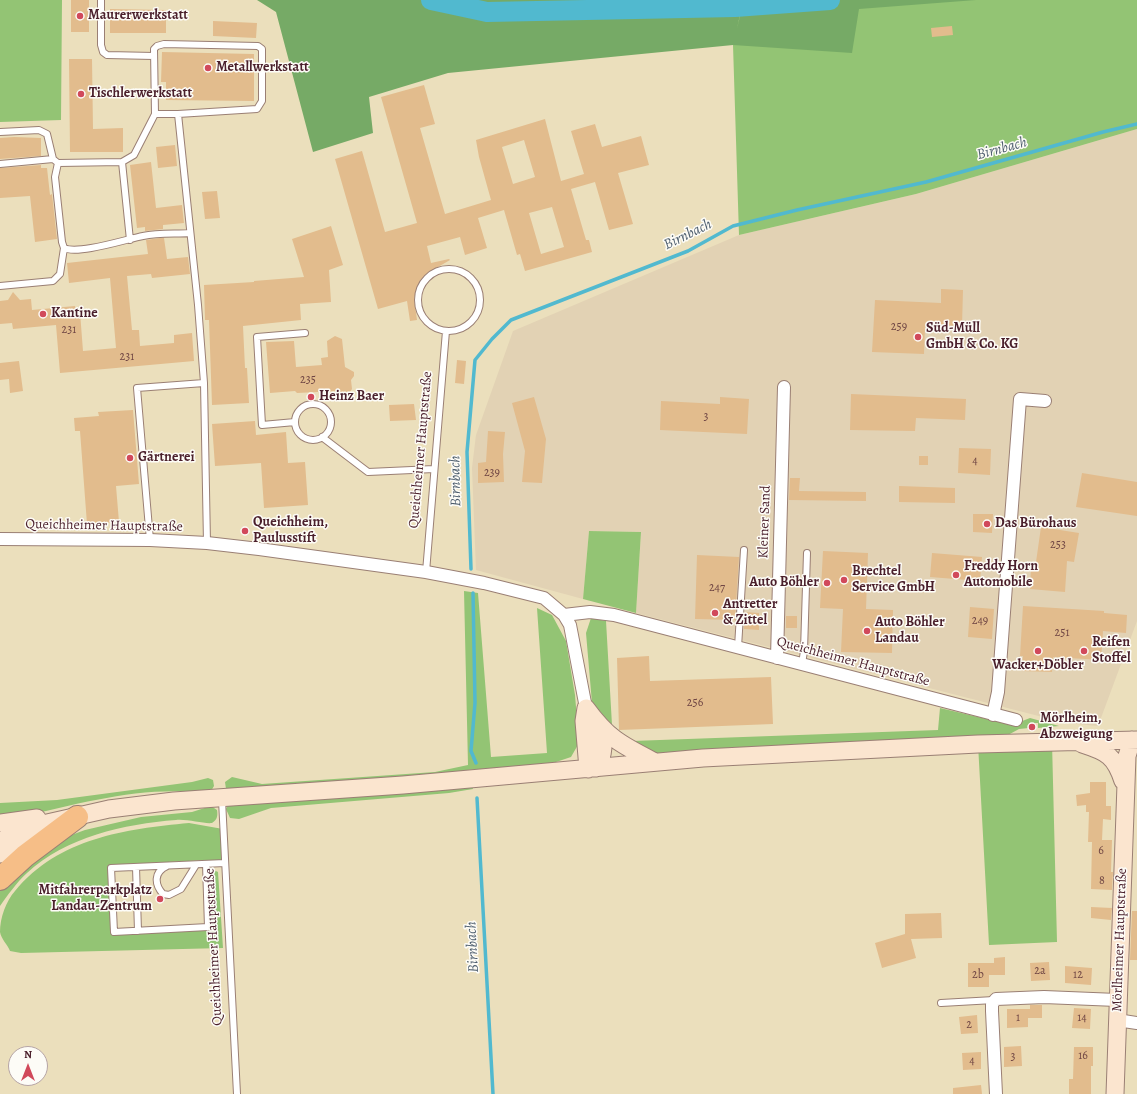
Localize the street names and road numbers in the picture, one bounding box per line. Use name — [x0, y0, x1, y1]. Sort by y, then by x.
street label: Queichheimer Hauptstraße — [406, 371, 436, 529]
street label: Kleiner Sand — [755, 485, 775, 559]
street label: Queichheimer Hauptstraße — [25, 516, 183, 536]
street label: Queichheimer Hauptstraße — [775, 633, 931, 691]
street label: Queichheimer Hauptstraße — [201, 868, 227, 1026]
street label: Mörlheimer Hauptstraße — [1109, 868, 1131, 1012]

